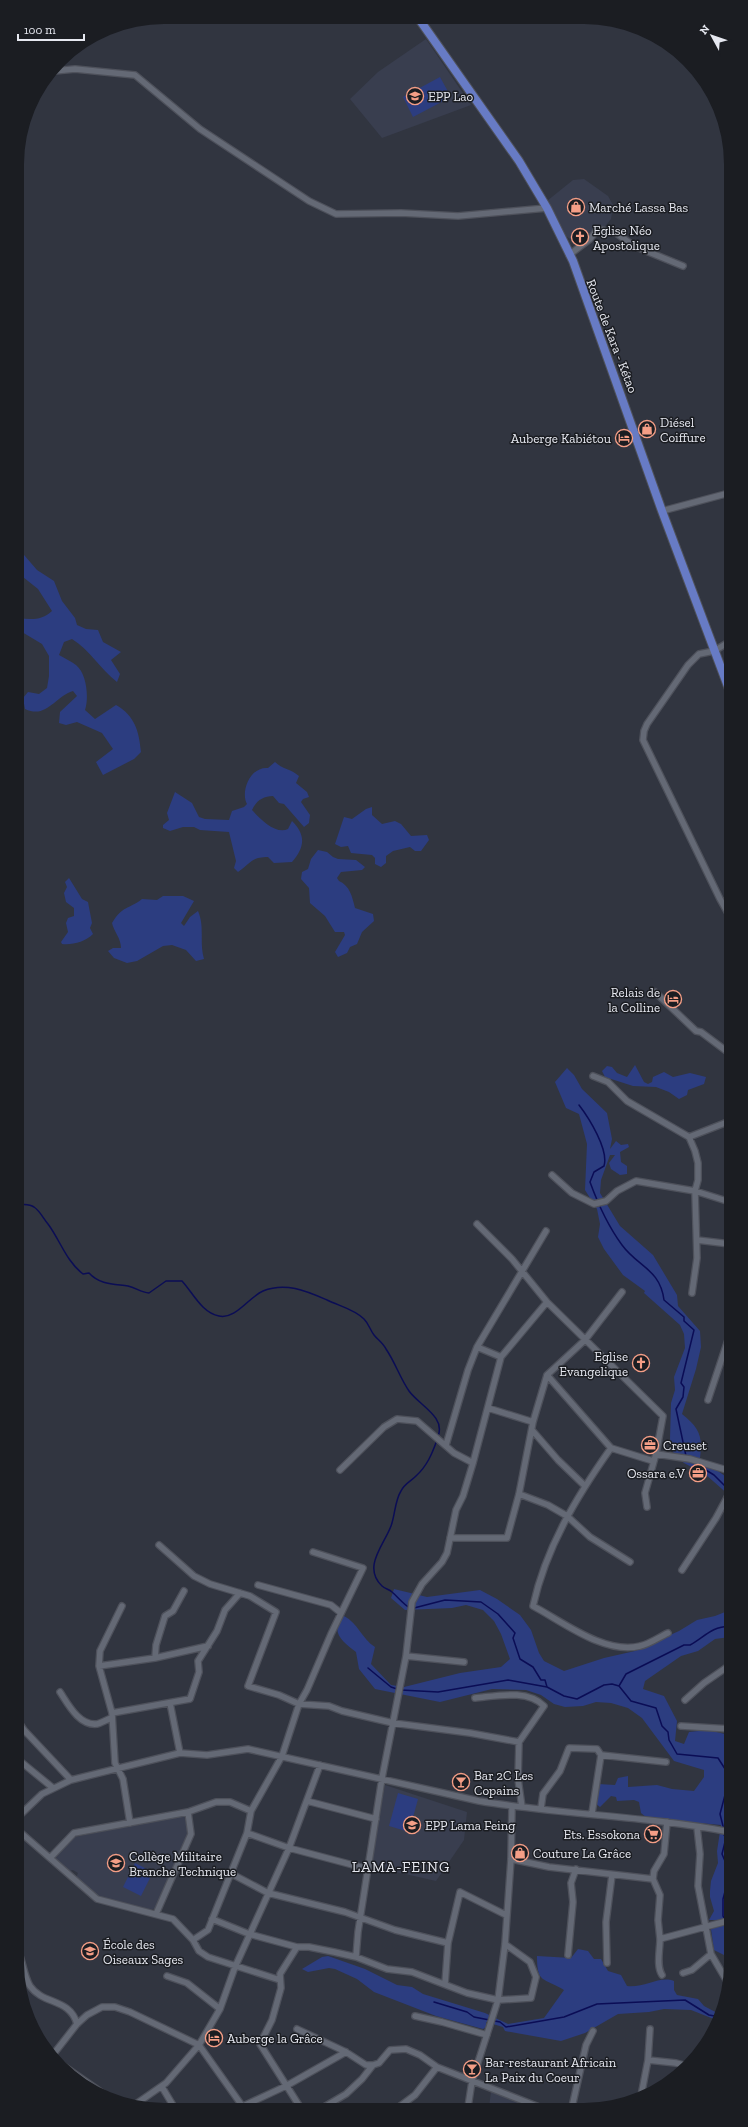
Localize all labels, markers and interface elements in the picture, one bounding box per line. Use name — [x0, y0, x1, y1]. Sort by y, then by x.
scale bar — [18, 16, 84, 42]
north arrow — [692, 16, 732, 56]
text: N — [697, 22, 713, 37]
text: 100 m — [24, 23, 56, 37]
school or university icon: EPP Lao — [405, 86, 425, 106]
place label: EPP Lao — [428, 89, 474, 104]
shop icon: Marché Lassa Bas — [566, 197, 586, 217]
place label: Marché Lassa Bas — [589, 200, 689, 215]
place label: Eglise Néo Apostolique — [593, 223, 660, 253]
church icon: Eglise Néo Apostolique — [570, 227, 590, 247]
street label: Route de Kara - Kétao — [583, 277, 641, 395]
place label: Diésel Coiffure — [660, 415, 706, 445]
shop icon: Diésel Coiffure — [637, 419, 657, 439]
hotel icon: Auberge Kabiétou — [614, 428, 634, 448]
place label: Auberge Kabiétou — [511, 431, 612, 446]
place label: Relais de la Colline — [608, 985, 660, 1015]
hotel icon: Relais de la Colline — [663, 989, 683, 1009]
place label: Eglise Evangelique — [559, 1349, 628, 1379]
church icon: Eglise Evangelique — [631, 1353, 651, 1373]
office icon: Creuset — [640, 1435, 660, 1455]
place label: Creuset — [663, 1438, 707, 1453]
office icon: Ossara e.V — [688, 1463, 708, 1483]
place label: Ossara e.V — [627, 1466, 686, 1481]
place label: Bar 2C Les Copains — [474, 1768, 534, 1798]
bar icon: Bar 2C Les Copains — [451, 1772, 471, 1792]
school or university icon: EPP Lama Feing — [402, 1815, 422, 1835]
place label: EPP Lama Feing — [425, 1818, 515, 1833]
supermarket icon: Ets. Essokona — [643, 1824, 663, 1844]
place label: Ets. Essokona — [564, 1827, 641, 1842]
shop icon: Couture La Grâce — [510, 1843, 530, 1863]
place label: Couture La Grâce — [533, 1846, 631, 1861]
place label: Collège Militaire Branche Technique — [129, 1849, 236, 1879]
school or university icon: Collège Militaire Branche Technique — [106, 1853, 126, 1873]
district label: LAMA-FEING — [352, 1858, 450, 1876]
place label: École des Oiseaux Sages — [103, 1937, 184, 1967]
school or university icon: École des Oiseaux Sages — [80, 1941, 100, 1961]
hotel icon: Auberge la Grâce — [204, 2028, 224, 2048]
place label: Auberge la Grâce — [227, 2031, 323, 2046]
place label: Bar-restaurant Africain La Paix du Coeur — [485, 2055, 617, 2085]
bar icon: Bar-restaurant Africain La Paix du Coeur — [462, 2059, 482, 2079]

